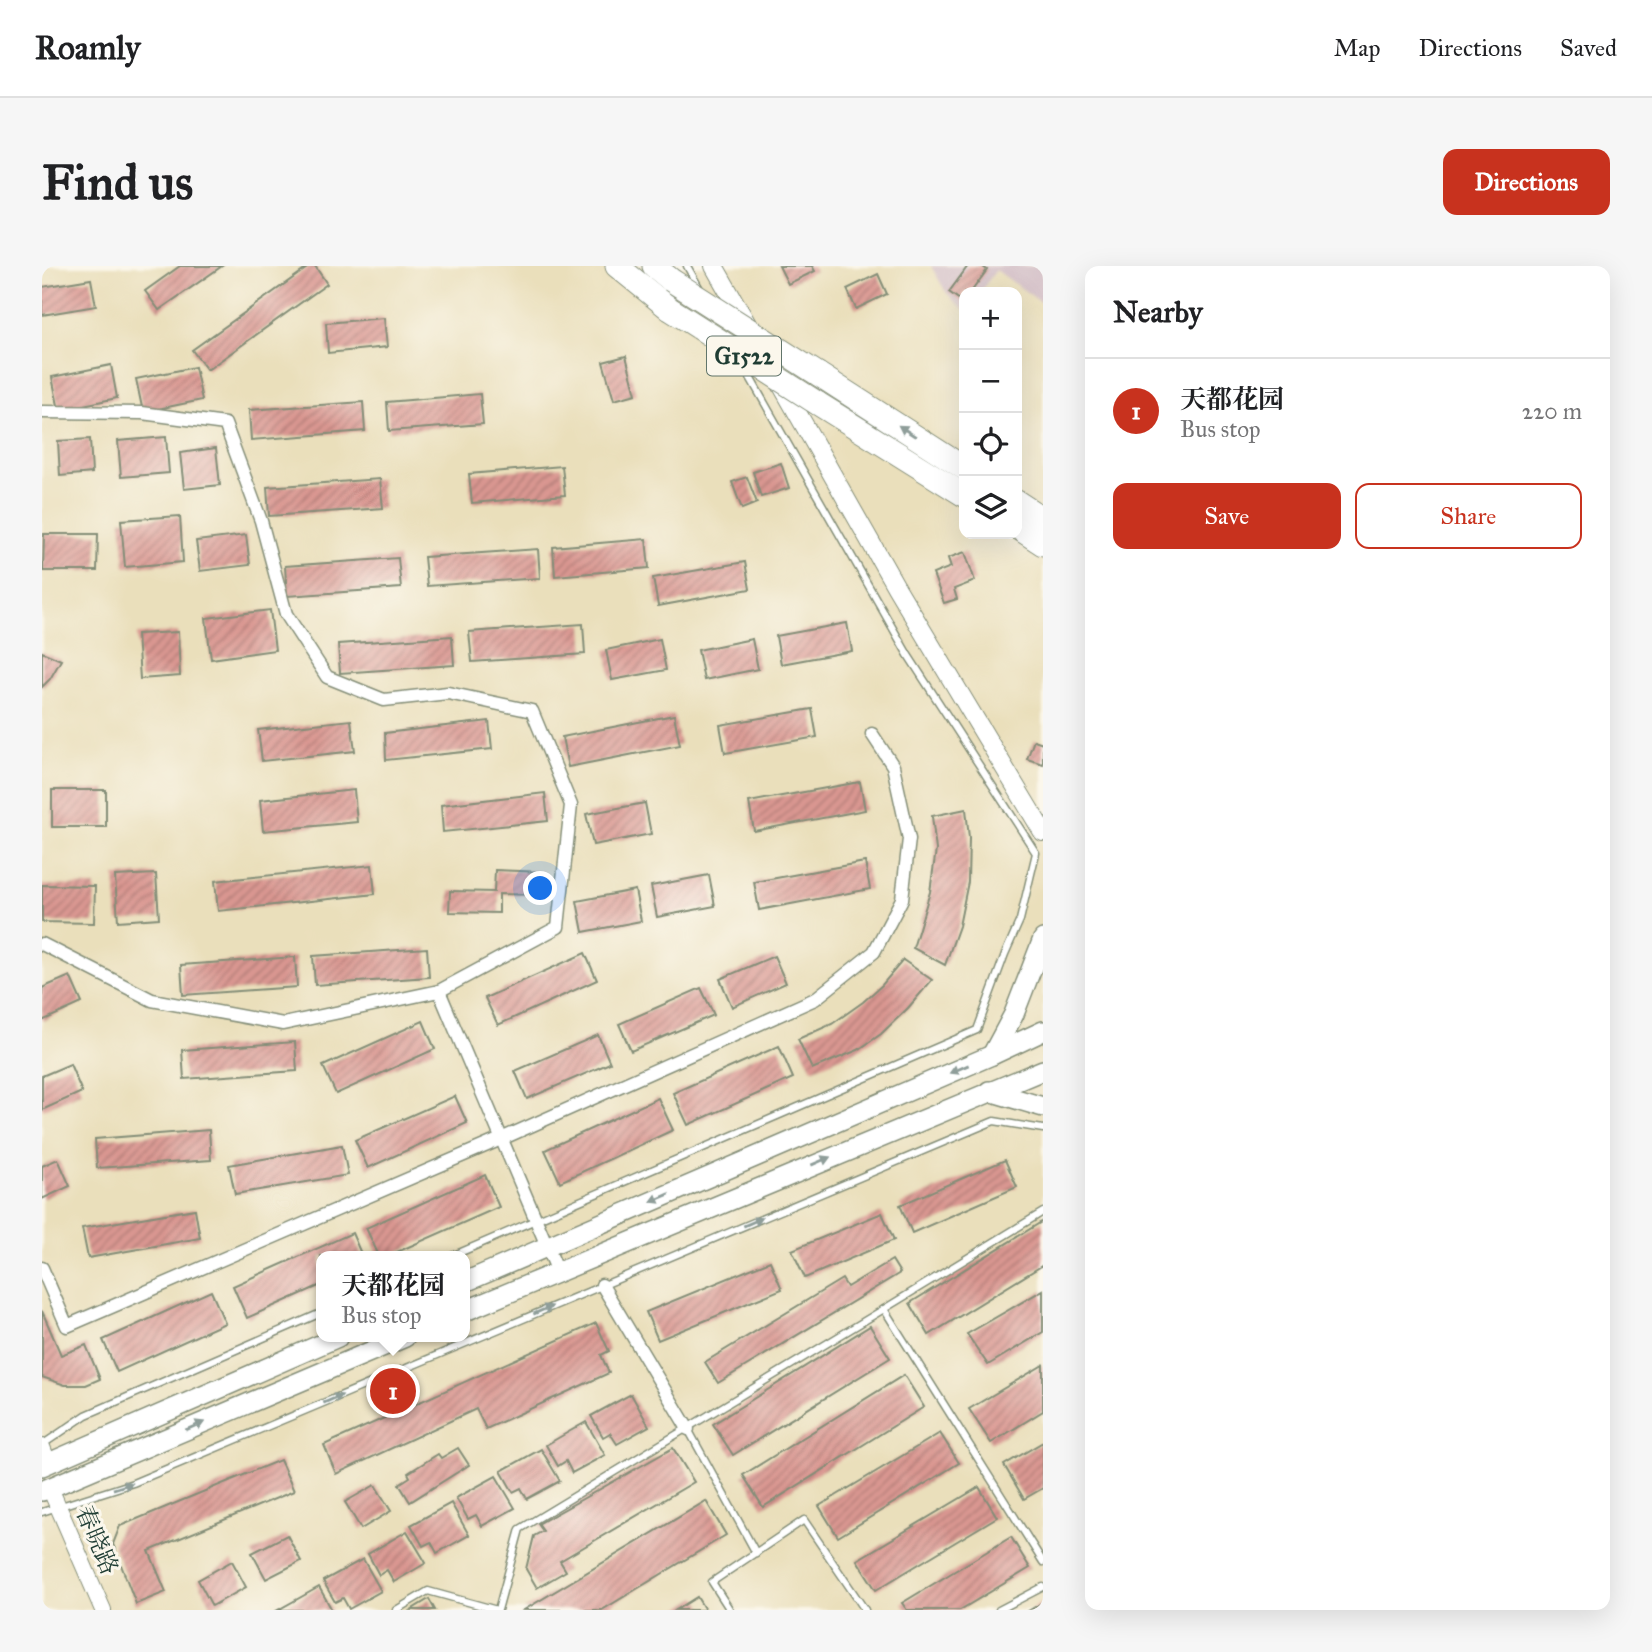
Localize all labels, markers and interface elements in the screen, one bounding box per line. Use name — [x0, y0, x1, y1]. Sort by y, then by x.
text: Roamly — [35, 28, 140, 68]
text: Map — [1334, 33, 1381, 63]
text: Directions — [1419, 33, 1522, 63]
text: Saved — [1560, 33, 1617, 63]
button: Directions — [1443, 149, 1610, 215]
text: Find us — [42, 153, 193, 212]
map controls — [959, 287, 1022, 539]
button: + — [959, 287, 1022, 350]
text: Nearby — [1113, 294, 1203, 330]
road number: G1522 — [707, 337, 781, 376]
button: − — [959, 350, 1022, 413]
text: 天都花园 — [1180, 383, 1284, 415]
text: 1 — [1131, 397, 1141, 425]
text: 220 m — [1522, 397, 1582, 425]
button: locate — [959, 413, 1022, 476]
text: Bus stop — [1180, 415, 1261, 443]
one-way arrow — [897, 425, 917, 438]
button: layers — [959, 476, 1022, 539]
button: Save — [1113, 483, 1341, 549]
button: Share — [1355, 483, 1582, 549]
your location — [523, 871, 557, 905]
one-way arrow — [948, 1064, 969, 1075]
one-way arrow — [811, 1156, 832, 1167]
one-way arrow — [649, 1192, 670, 1203]
one-way arrow — [742, 1216, 763, 1227]
popup — [316, 1251, 470, 1342]
text: 天都花园 — [341, 1269, 445, 1301]
text: Bus stop — [341, 1301, 422, 1329]
one-way arrow — [533, 1304, 553, 1316]
pin: 1 — [370, 1365, 416, 1417]
one-way arrow — [323, 1393, 344, 1404]
one-way arrow — [185, 1420, 205, 1432]
one-way arrow — [113, 1481, 134, 1491]
street label: 春晓路 — [69, 1501, 125, 1579]

